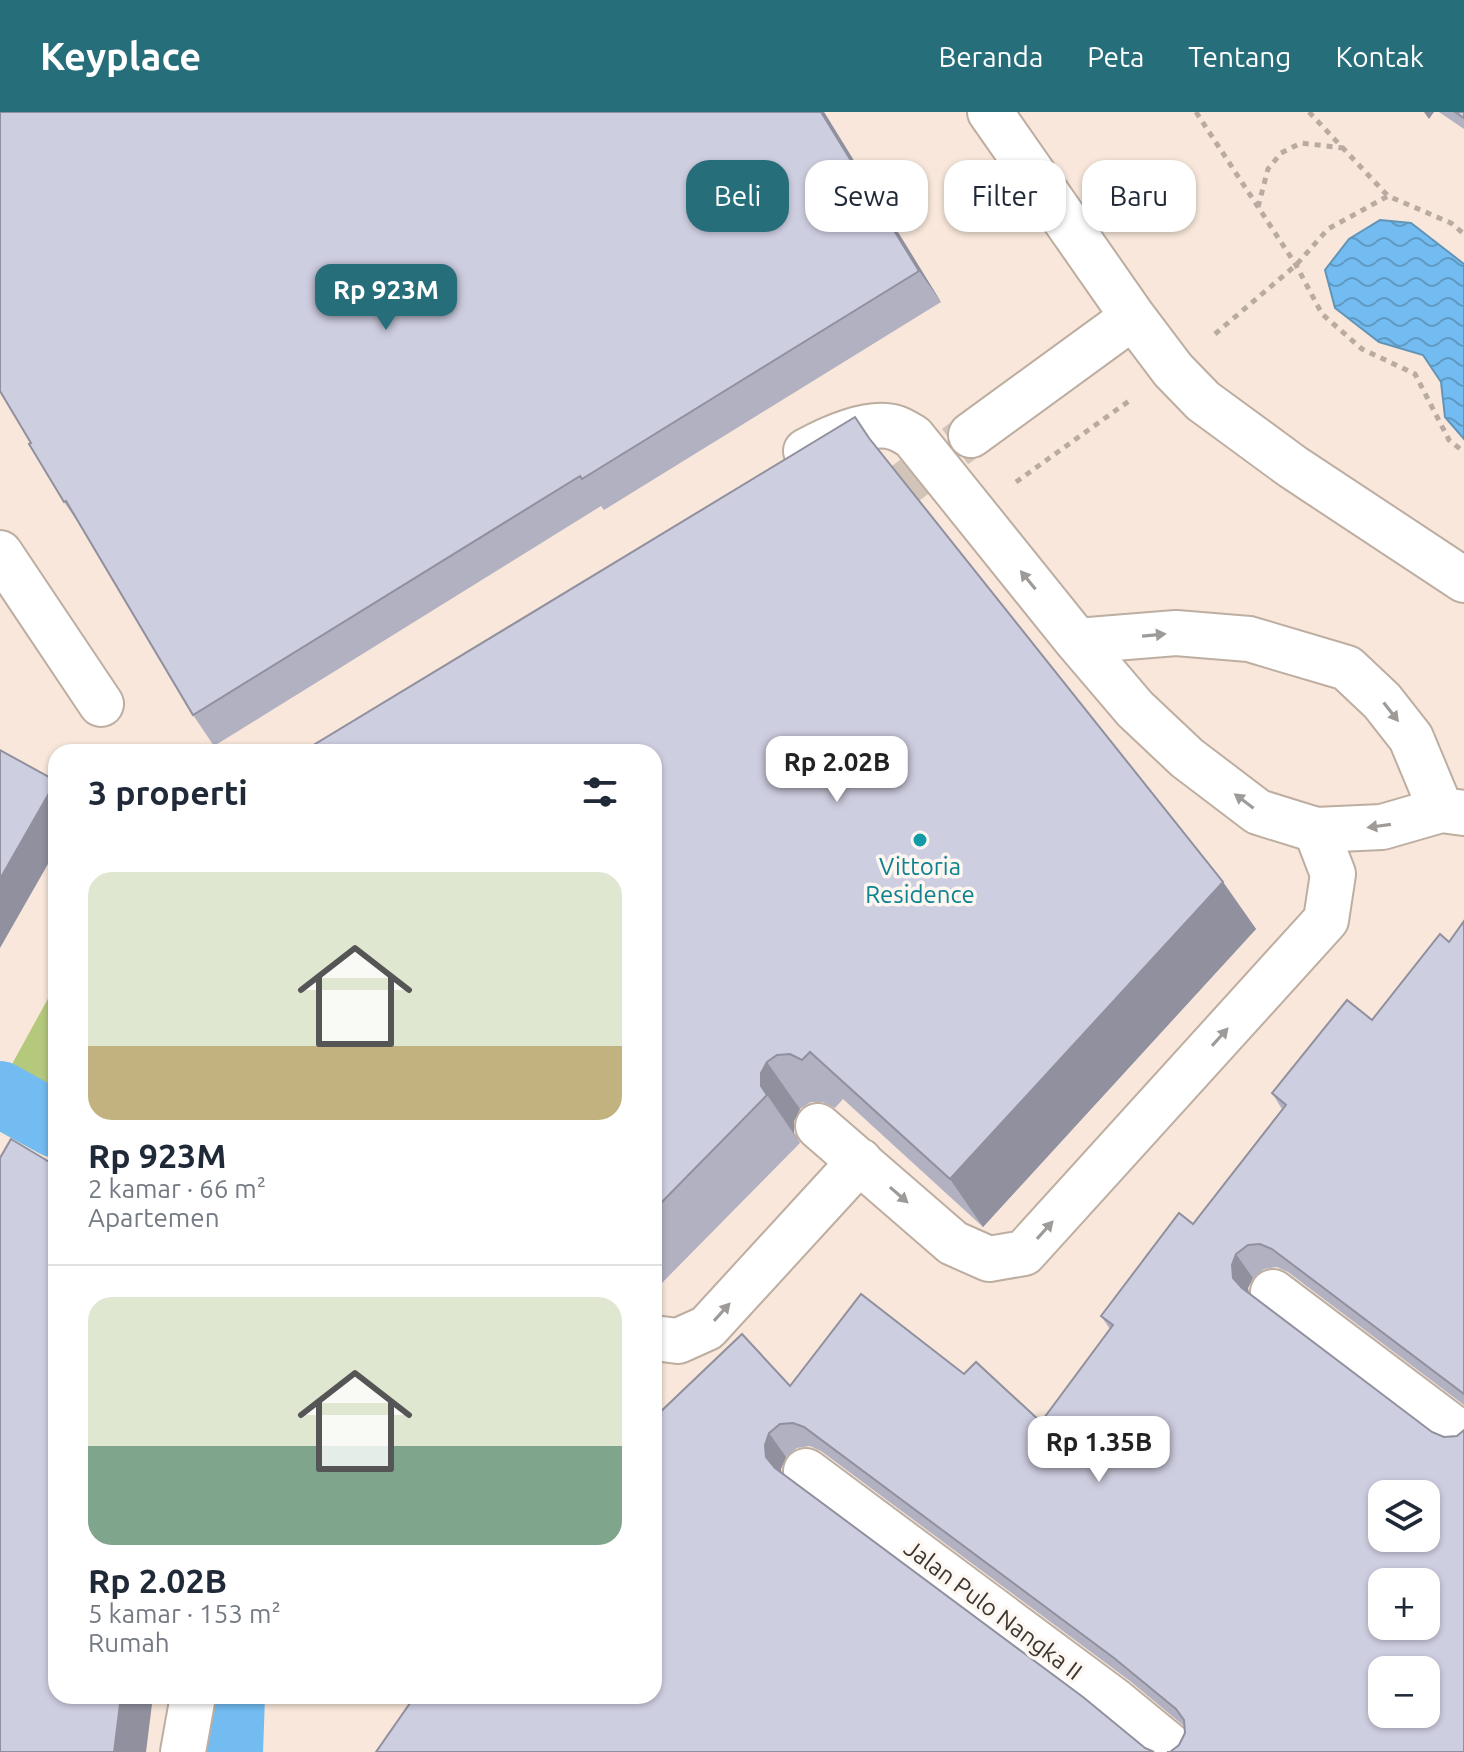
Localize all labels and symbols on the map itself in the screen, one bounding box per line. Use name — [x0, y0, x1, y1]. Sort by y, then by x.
pin: Rp 923M — [312, 264, 460, 332]
one-way arrow — [1020, 570, 1037, 590]
one-way arrow — [1142, 628, 1167, 641]
one-way arrow — [1383, 702, 1399, 722]
pin: Rp 2.02B — [754, 736, 920, 804]
one-way arrow — [1234, 794, 1254, 810]
one-way arrow — [1366, 820, 1391, 833]
marker: Vittoria Residence — [911, 831, 929, 849]
place label: Vittoria Residence — [865, 853, 975, 908]
one-way arrow — [1210, 1028, 1228, 1047]
one-way arrow — [888, 1186, 908, 1203]
one-way arrow — [1035, 1220, 1053, 1239]
one-way arrow — [712, 1303, 730, 1322]
pin: Rp 1.35B — [1016, 1416, 1182, 1484]
street label: Jalan Pulo Nangka II — [899, 1534, 1087, 1685]

